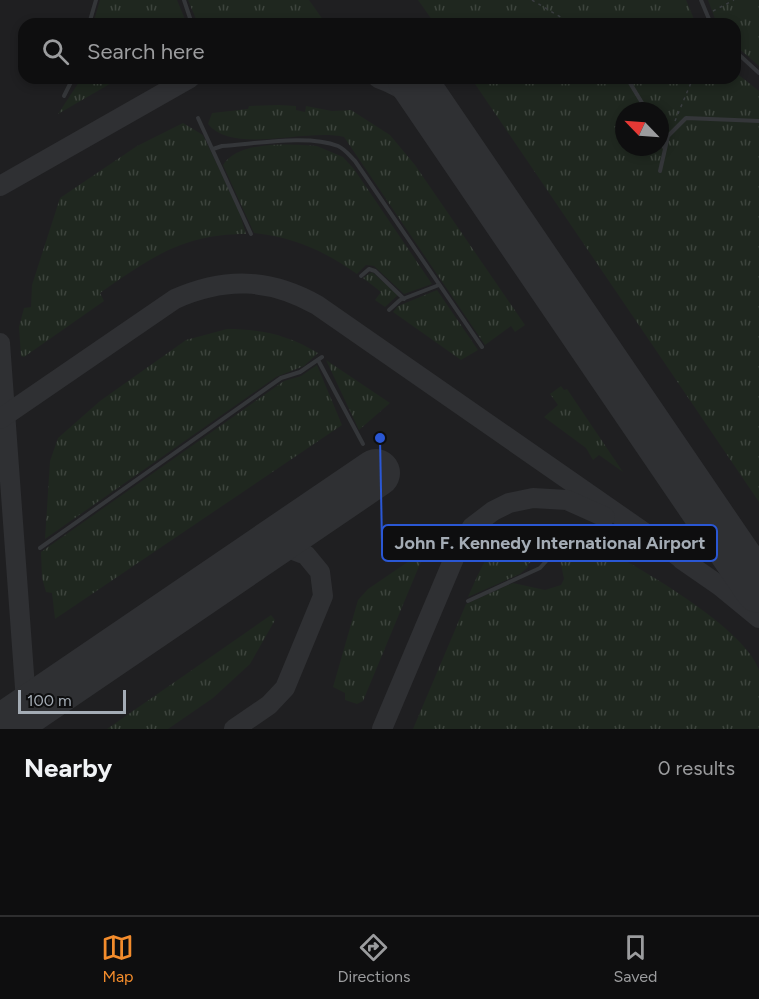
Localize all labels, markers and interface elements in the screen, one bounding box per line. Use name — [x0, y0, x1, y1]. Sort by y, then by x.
search box — [18, 18, 741, 84]
icon: search — [39, 35, 72, 68]
text: Search here — [87, 38, 205, 65]
north arrow — [615, 102, 669, 156]
callout: John F. Kennedy International Airport — [382, 525, 717, 561]
text: John F. Kennedy International Airport — [395, 532, 705, 554]
scale bar — [18, 687, 126, 714]
text: 100 m — [27, 691, 72, 710]
text: Nearby — [24, 752, 112, 784]
text: 0 results — [658, 756, 735, 780]
tab: Map — [101, 931, 134, 986]
tab: Directions — [337, 931, 410, 986]
tab: Saved — [613, 931, 658, 986]

